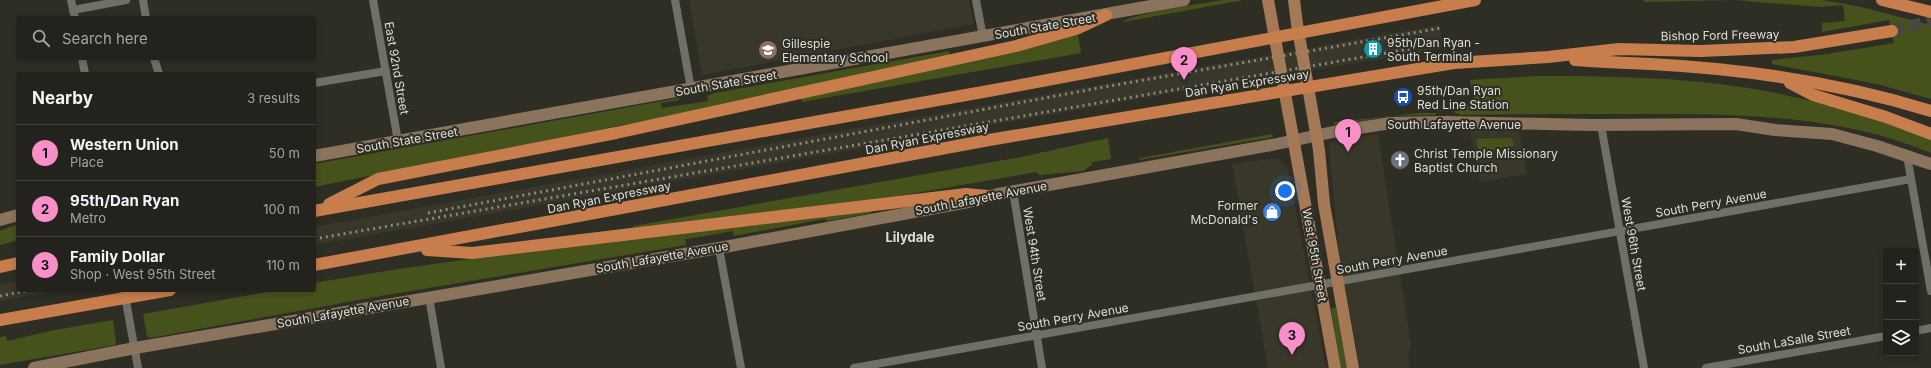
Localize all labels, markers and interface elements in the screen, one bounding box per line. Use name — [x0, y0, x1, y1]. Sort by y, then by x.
street label: South State Street — [993, 10, 1097, 42]
search box — [16, 16, 316, 60]
street label: East 92nd Street — [381, 20, 413, 116]
street label: Bishop Ford Freeway — [1660, 26, 1780, 44]
icon: search — [30, 27, 52, 49]
text: Search here — [62, 29, 148, 48]
place label: 95th/Dan Ryan - South Terminal — [1387, 35, 1480, 64]
place label: Gillespie Elementary School — [782, 36, 888, 65]
building icon: 95th/Dan Ryan - South Terminal — [1362, 38, 1384, 60]
school or university icon: Gillespie Elementary School — [757, 39, 779, 61]
pin: 2 — [1171, 47, 1197, 80]
street label: Dan Ryan Expressway — [1184, 66, 1310, 100]
street label: South State Street — [674, 67, 778, 99]
place label: 95th/Dan Ryan Red Line Station — [1417, 83, 1509, 112]
bus stop icon: 95th/Dan Ryan Red Line Station — [1392, 86, 1414, 108]
text: Nearby — [32, 88, 93, 108]
text: 3 results — [247, 90, 300, 106]
street label: South Lafayette Avenue — [1387, 117, 1521, 132]
street label: Dan Ryan Expressway — [864, 119, 990, 157]
pin: 1 — [1335, 119, 1361, 152]
street label: South State Street — [355, 124, 459, 156]
text: Western Union — [70, 135, 178, 154]
text: 1 — [42, 145, 48, 161]
text: 50 m — [269, 145, 300, 161]
place label: Christ Temple Missionary Baptist Church — [1414, 146, 1558, 175]
church icon: Christ Temple Missionary Baptist Church — [1389, 149, 1411, 171]
text: Place — [70, 154, 104, 170]
street label: Dan Ryan Expressway — [546, 178, 672, 216]
street label: South Lafayette Avenue — [914, 178, 1048, 218]
your location — [1275, 181, 1295, 201]
street label: South Perry Avenue — [1654, 186, 1768, 220]
text: 95th/Dan Ryan — [70, 191, 179, 210]
street label: West 96th Street — [1618, 196, 1650, 292]
place label: Former McDonald's — [1190, 198, 1258, 227]
text: 2 — [41, 201, 49, 217]
text: 100 m — [263, 201, 300, 217]
shop icon: Former McDonald's — [1261, 201, 1283, 223]
street label: West 94th Street — [1020, 206, 1050, 302]
street label: West 95th Street — [1299, 207, 1331, 303]
text: Metro — [70, 210, 106, 226]
district label: Lilydale — [885, 229, 935, 245]
street label: South Lafayette Avenue — [595, 238, 729, 276]
street label: South Perry Avenue — [1335, 243, 1449, 277]
text: Family Dollar — [70, 247, 165, 266]
map controls — [1883, 248, 1919, 356]
button: + — [1883, 248, 1919, 284]
text: 3 — [41, 257, 49, 273]
text: 110 m — [266, 257, 300, 273]
text: Shop · West 95th Street — [70, 266, 216, 282]
button: − — [1883, 284, 1919, 320]
street label: South Lafayette Avenue — [276, 293, 410, 331]
street label: South Perry Avenue — [1016, 300, 1130, 334]
button: layers — [1883, 320, 1919, 356]
pin: 3 — [1279, 322, 1305, 355]
street label: South LaSalle Street — [1736, 323, 1852, 357]

